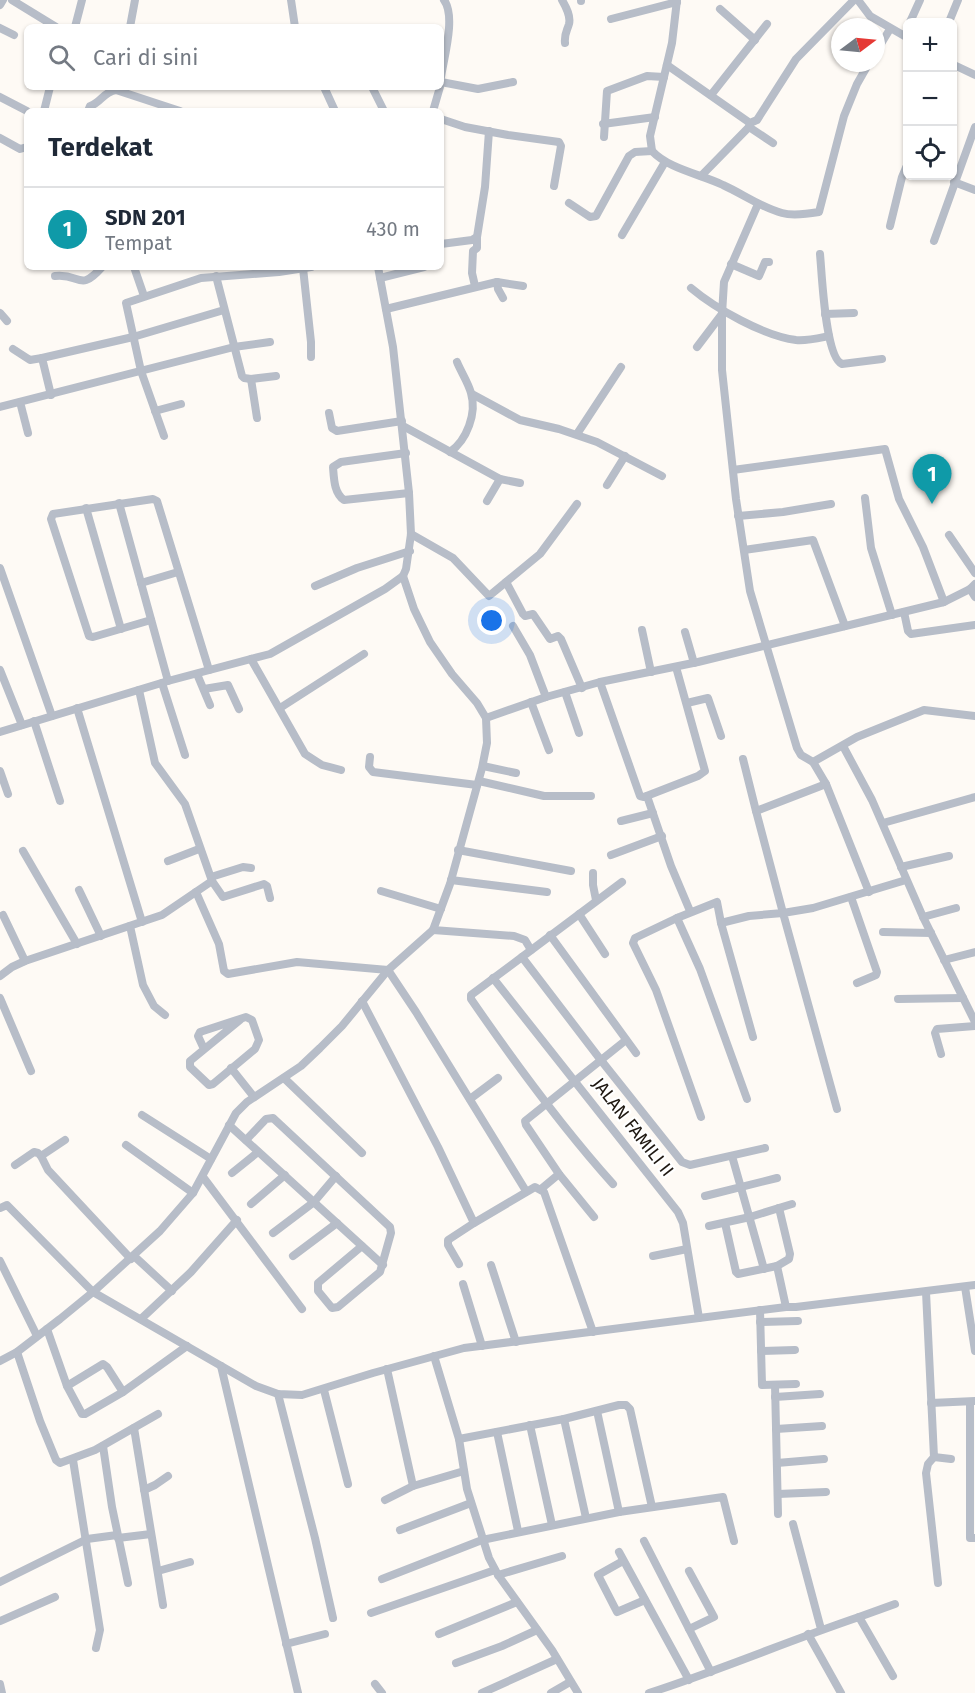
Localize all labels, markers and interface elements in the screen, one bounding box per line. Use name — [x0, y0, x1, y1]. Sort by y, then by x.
north arrow — [831, 18, 885, 72]
map controls — [903, 18, 957, 180]
button: + — [903, 18, 957, 72]
search box — [24, 24, 444, 90]
icon: search — [45, 41, 78, 74]
text: Cari di sini — [93, 44, 198, 71]
button: − — [903, 72, 957, 126]
button: locate — [903, 126, 957, 180]
text: Terdekat — [48, 132, 153, 163]
text: SDN 201 — [105, 204, 186, 231]
text: 1 — [63, 217, 72, 241]
text: 430 m — [366, 217, 420, 241]
text: Tempat — [105, 231, 172, 255]
pin: 1 — [912, 454, 952, 504]
your location — [477, 606, 506, 635]
street label: JALAN FAMILI II — [588, 1073, 678, 1181]

